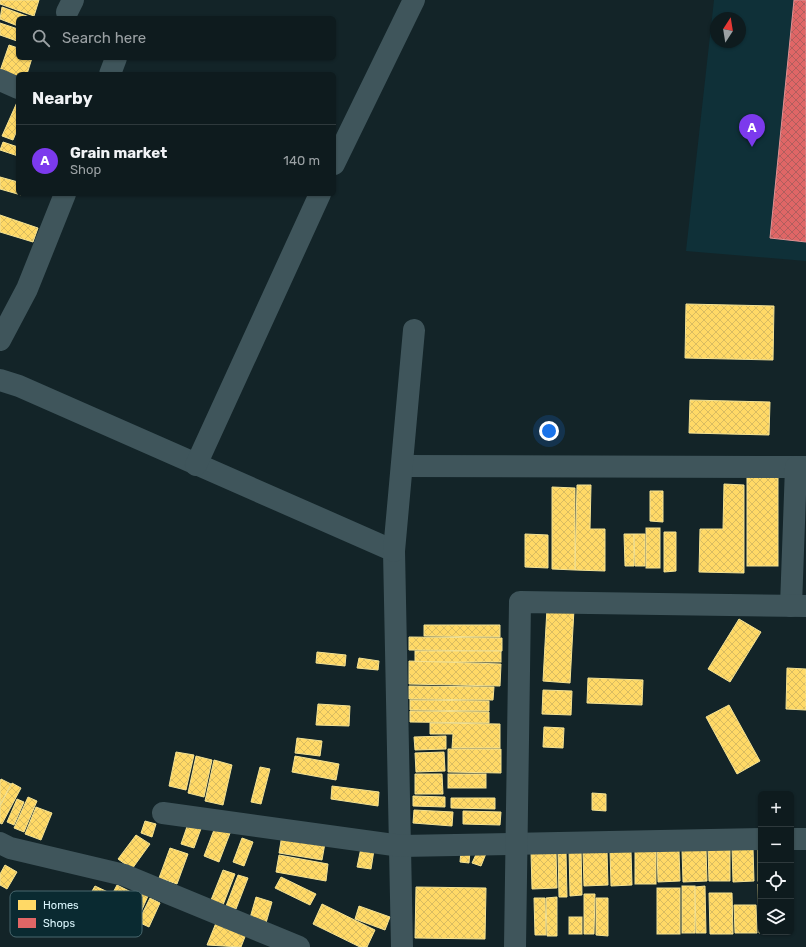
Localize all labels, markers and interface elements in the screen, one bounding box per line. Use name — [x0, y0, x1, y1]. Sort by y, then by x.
north arrow — [710, 12, 746, 48]
search box — [16, 16, 336, 60]
icon: search — [30, 27, 52, 49]
text: Search here — [62, 29, 146, 47]
text: Nearby — [32, 88, 93, 108]
pin: A — [739, 114, 765, 147]
text: Grain market — [70, 144, 167, 162]
text: A — [40, 153, 50, 168]
text: 140 m — [283, 153, 320, 168]
text: Shop — [70, 162, 101, 177]
your location — [539, 421, 559, 441]
map controls — [758, 791, 794, 935]
button: + — [758, 791, 794, 827]
button: − — [758, 827, 794, 863]
button: locate — [758, 863, 794, 899]
legend — [10, 891, 142, 937]
text: Homes — [43, 899, 79, 912]
button: layers — [758, 899, 794, 935]
text: Shops — [43, 917, 75, 930]

